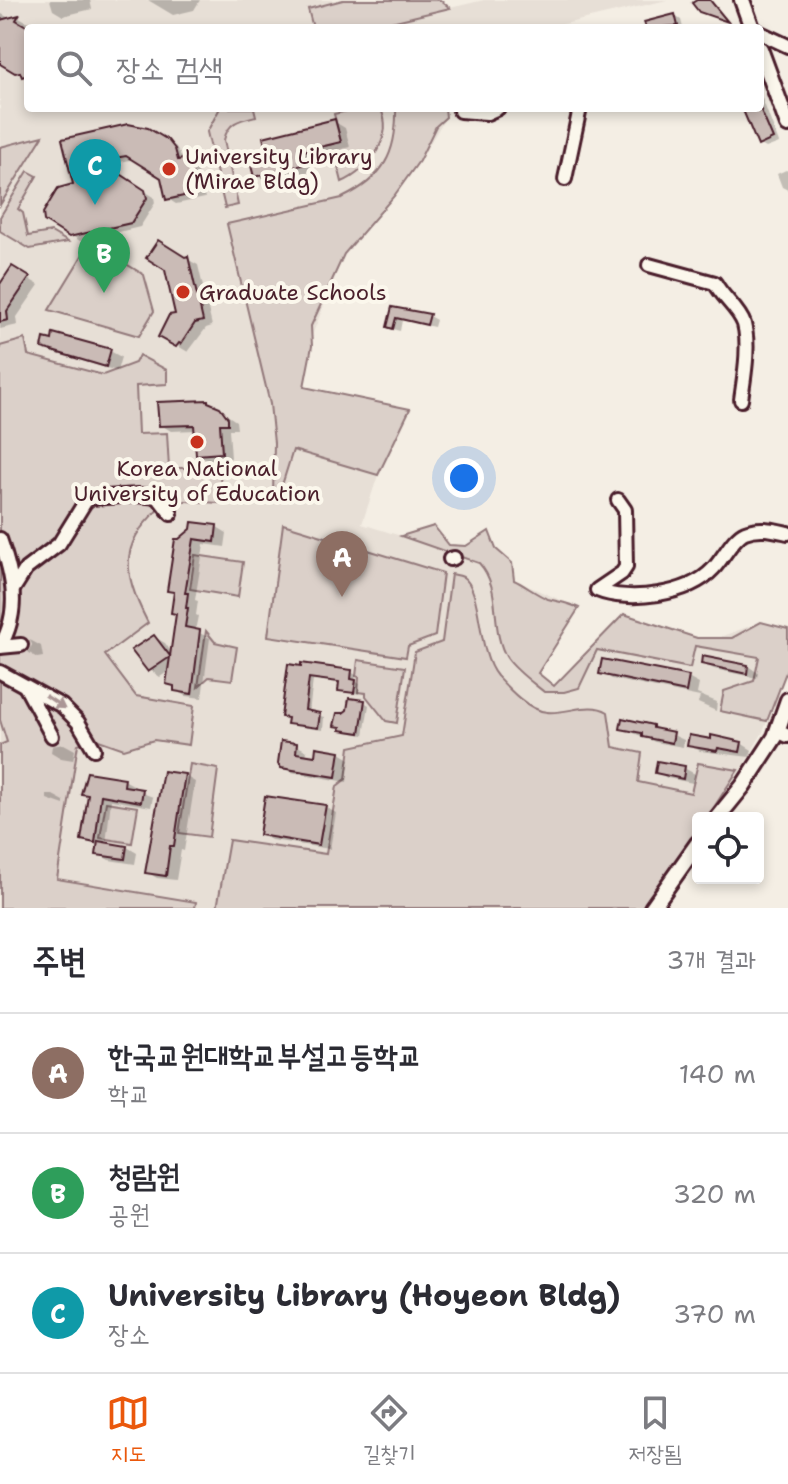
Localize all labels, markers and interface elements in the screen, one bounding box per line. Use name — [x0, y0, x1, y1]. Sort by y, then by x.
search box — [24, 24, 764, 112]
icon: search — [52, 46, 96, 90]
text: 장소 검색 — [116, 48, 223, 89]
pin: C — [69, 139, 121, 205]
place label: University Library (Mirae Bldg) — [185, 142, 373, 196]
marker: University Library (Mirae Bldg) — [160, 160, 178, 178]
pin: B — [78, 227, 130, 293]
place label: Graduate Schools — [199, 278, 387, 307]
marker: Graduate Schools — [174, 283, 192, 301]
marker: Korea National University of Education — [188, 433, 206, 451]
place label: Korea National University of Education — [74, 454, 320, 508]
your location — [444, 458, 484, 498]
pin: A — [316, 531, 368, 597]
one-way arrow — [44, 694, 65, 709]
map controls — [692, 812, 764, 884]
button: locate — [692, 812, 764, 884]
text: 주변 — [32, 937, 87, 983]
text: 3개 결과 — [666, 942, 756, 977]
text: 한국교원대학교부설고등학교 — [108, 1035, 422, 1076]
text: A — [48, 1056, 68, 1091]
text: 140 m — [679, 1056, 756, 1091]
text: 학교 — [108, 1076, 150, 1111]
text: 청람원 — [108, 1155, 180, 1196]
text: B — [50, 1176, 66, 1211]
text: 320 m — [673, 1176, 756, 1211]
text: 공원 — [108, 1196, 150, 1231]
text: University Library (Hoyeon Bldg) — [108, 1275, 620, 1316]
text: C — [50, 1296, 66, 1331]
text: 370 m — [673, 1296, 756, 1331]
text: 장소 — [108, 1316, 150, 1351]
tab: 지도 — [106, 1391, 150, 1468]
tab: 길찾기 — [363, 1391, 416, 1468]
tab: 저장됨 — [629, 1391, 682, 1468]

